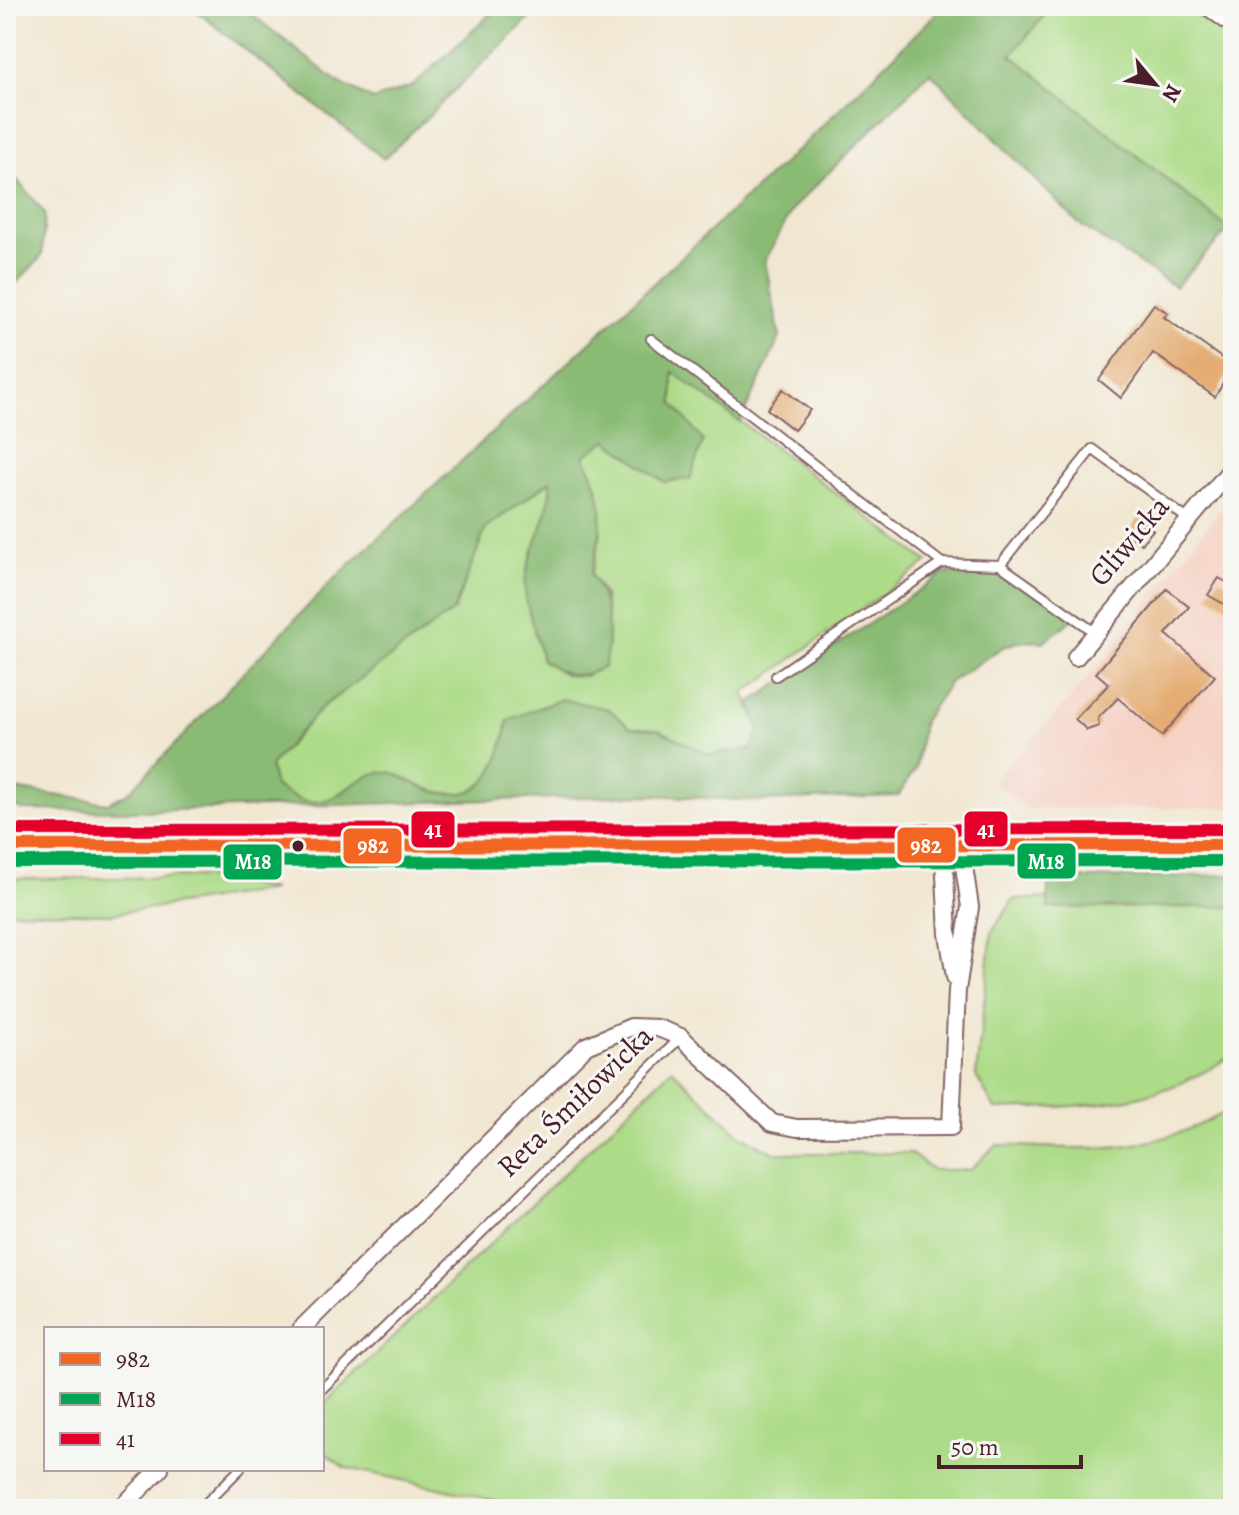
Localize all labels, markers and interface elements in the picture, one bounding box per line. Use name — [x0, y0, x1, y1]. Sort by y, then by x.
north arrow — [1115, 44, 1195, 124]
text: N — [1155, 79, 1189, 107]
street label: Gliwicka — [1080, 487, 1178, 595]
line badge: 41 — [410, 810, 456, 849]
line badge: 41 — [963, 810, 1009, 848]
text: 41 — [424, 815, 442, 845]
text: 41 — [977, 815, 995, 845]
line badge: 982 — [896, 826, 957, 864]
line badge: 982 — [342, 827, 403, 865]
text: 982 — [357, 831, 389, 861]
text: 982 — [910, 831, 942, 861]
unlabelled marker — [290, 838, 306, 854]
line badge: M18 — [1016, 842, 1077, 880]
line badge: M18 — [222, 843, 283, 881]
text: M18 — [235, 847, 271, 877]
text: M18 — [1028, 847, 1064, 877]
street label: Reta Śmiłowicka — [488, 1016, 662, 1186]
legend — [44, 1327, 324, 1471]
text: 982 — [116, 1343, 150, 1375]
text: M18 — [116, 1383, 156, 1415]
scale bar — [939, 1419, 1081, 1469]
text: 41 — [116, 1423, 135, 1455]
text: 50 m — [951, 1431, 999, 1463]

